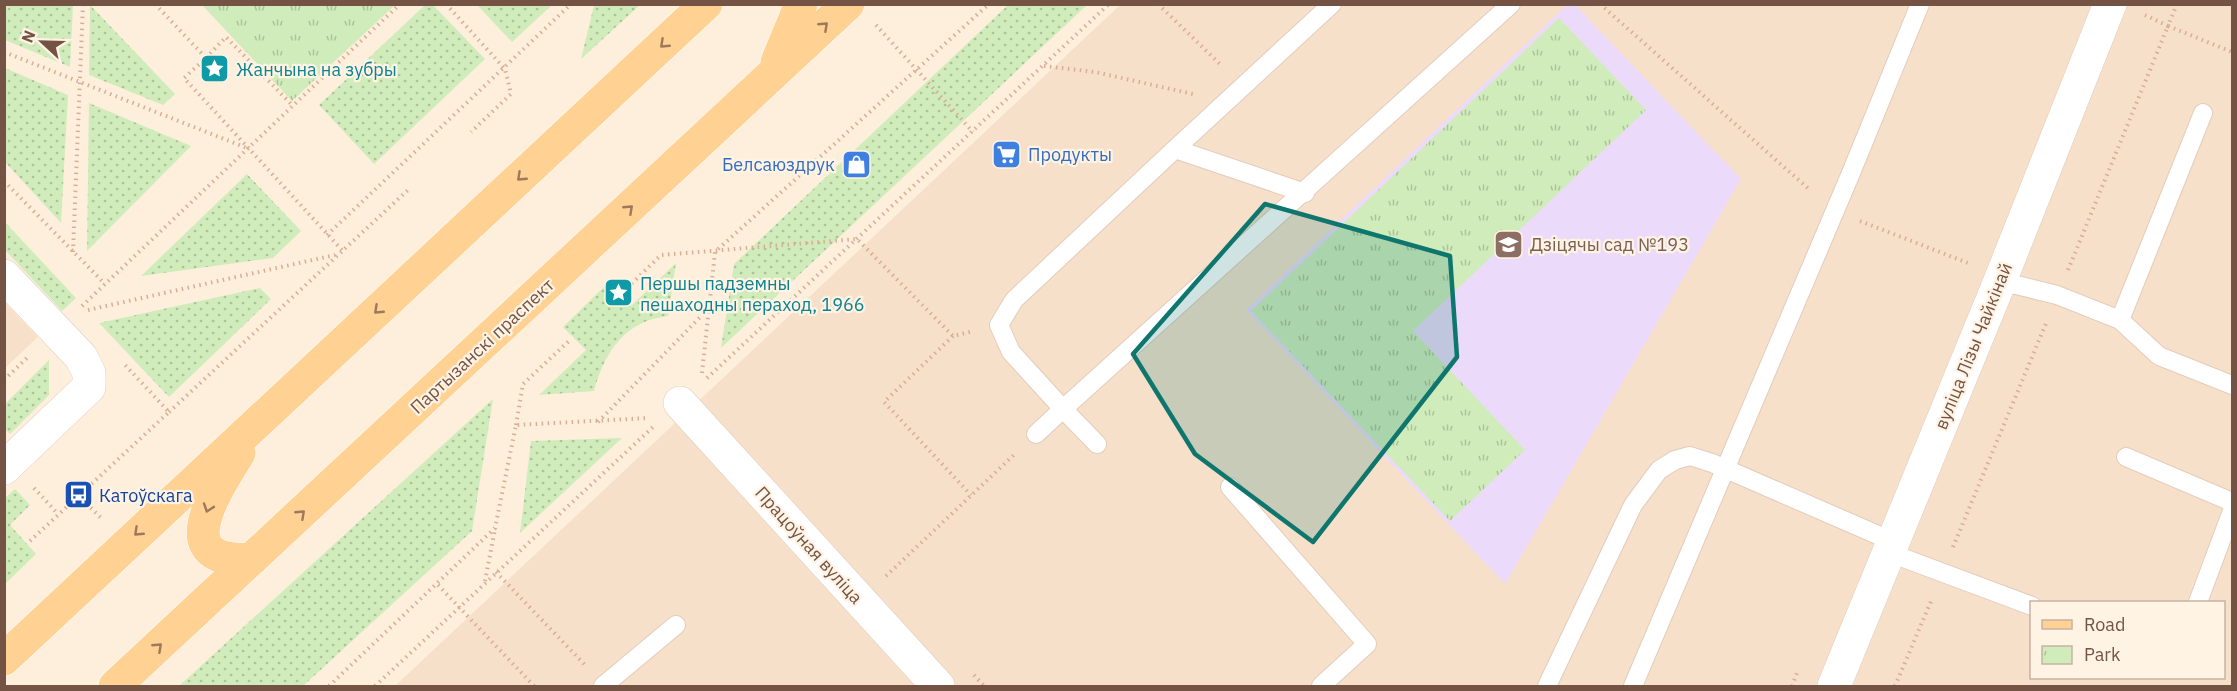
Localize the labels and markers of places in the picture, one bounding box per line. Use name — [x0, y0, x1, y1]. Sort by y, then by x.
place icon: Жанчына на зубры — [199, 53, 231, 85]
place label: Жанчына на зубры — [236, 58, 397, 81]
supermarket icon: Продукты — [991, 138, 1023, 170]
place label: Продукты — [1028, 143, 1112, 166]
shop icon: Белсаюздрук — [840, 148, 872, 180]
place label: Белсаюздрук — [722, 153, 835, 176]
school or university icon: Дзіцячы сад №193 — [1493, 228, 1525, 260]
place label: Дзіцячы сад №193 — [1530, 233, 1689, 256]
place label: Першы падземны пешаходны пераход, 1966 — [640, 272, 865, 316]
place icon: Першы падземны пешаходны пераход, 1966 — [603, 277, 635, 309]
bus stop icon: Катоўскага — [62, 479, 94, 511]
place label: Катоўскага — [99, 484, 193, 507]

